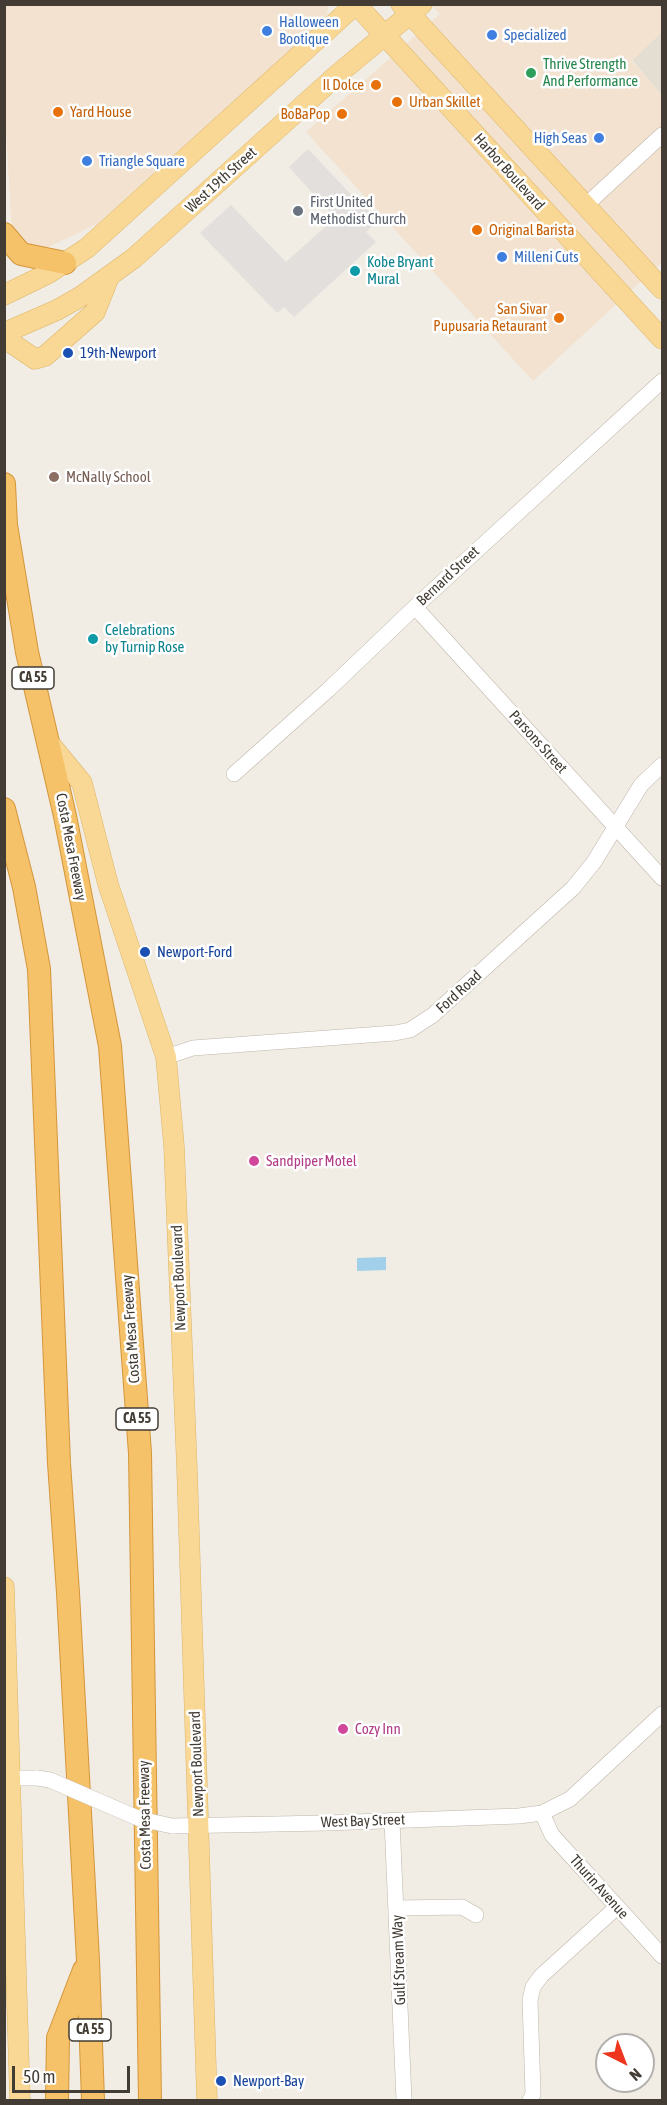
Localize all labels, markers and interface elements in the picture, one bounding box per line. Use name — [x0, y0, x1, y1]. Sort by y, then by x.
place label: Halloween Bootique — [279, 13, 339, 48]
marker: Halloween Bootique — [260, 24, 274, 38]
place label: Specialized — [504, 26, 567, 44]
marker: Specialized — [485, 28, 499, 42]
place label: Thrive Strength And Performance — [543, 55, 638, 90]
marker: Thrive Strength And Performance — [524, 66, 538, 80]
place label: Il Dolce — [323, 76, 364, 94]
marker: Il Dolce — [369, 78, 383, 92]
place label: Urban Skillet — [409, 93, 481, 111]
marker: Urban Skillet — [390, 95, 404, 109]
place label: Yard House — [70, 103, 131, 121]
marker: Yard House — [51, 105, 65, 119]
place label: BoBaPop — [280, 105, 330, 123]
marker: BoBaPop — [335, 107, 349, 121]
place label: High Seas — [534, 129, 587, 147]
street label: Harbor Boulevard — [470, 130, 548, 214]
marker: High Seas — [592, 131, 606, 145]
street label: West 19th Street — [182, 143, 260, 217]
place label: Triangle Square — [99, 152, 185, 170]
marker: Triangle Square — [80, 154, 94, 168]
place label: First United Methodist Church — [310, 193, 406, 228]
marker: First United Methodist Church — [291, 204, 305, 218]
place label: Original Barista — [489, 221, 574, 239]
marker: Original Barista — [470, 223, 484, 237]
place label: Milleni Cuts — [514, 248, 578, 266]
marker: Milleni Cuts — [495, 250, 509, 264]
place label: Kobe Bryant Mural — [367, 253, 433, 288]
marker: Kobe Bryant Mural — [348, 264, 362, 278]
place label: San Sivar Pupusaria Retaurant — [433, 300, 547, 335]
marker: San Sivar Pupusaria Retaurant — [552, 311, 566, 325]
place label: 19th-Newport — [80, 344, 157, 362]
marker: 19th-Newport — [61, 346, 75, 360]
place label: McNally School — [66, 468, 151, 486]
marker: McNally School — [47, 470, 61, 484]
street label: Bernard Street — [413, 542, 483, 610]
place label: Celebrations by Turnip Rose — [105, 621, 184, 656]
marker: Celebrations by Turnip Rose — [86, 632, 100, 646]
road number: CA 55 — [12, 667, 54, 689]
street label: Parsons Street — [505, 707, 571, 777]
street label: Costa Mesa Freeway — [52, 792, 90, 902]
place label: Newport-Ford — [157, 943, 232, 961]
marker: Newport-Ford — [138, 945, 152, 959]
street label: Ford Road — [433, 967, 485, 1017]
place label: Sandpiper Motel — [266, 1152, 357, 1170]
marker: Sandpiper Motel — [247, 1154, 261, 1168]
street label: Newport Boulevard — [168, 1225, 190, 1331]
street label: Costa Mesa Freeway — [118, 1274, 144, 1384]
road number: CA 55 — [116, 1408, 158, 1430]
street label: Newport Boulevard — [186, 1711, 208, 1817]
place label: Cozy Inn — [355, 1720, 401, 1738]
marker: Cozy Inn — [336, 1722, 350, 1736]
street label: Costa Mesa Freeway — [135, 1760, 155, 1870]
street label: West Bay Street — [321, 1811, 405, 1831]
street label: Thurin Avenue — [566, 1851, 632, 1923]
street label: Gulf Stream Way — [388, 1914, 410, 2006]
road number: CA 55 — [69, 2019, 111, 2041]
north arrow — [595, 2033, 655, 2093]
scale bar — [15, 2054, 134, 2092]
text: N — [626, 2065, 645, 2085]
text: 50 m — [23, 2066, 55, 2087]
place label: Newport-Bay — [233, 2072, 304, 2090]
marker: Newport-Bay — [214, 2074, 228, 2088]

